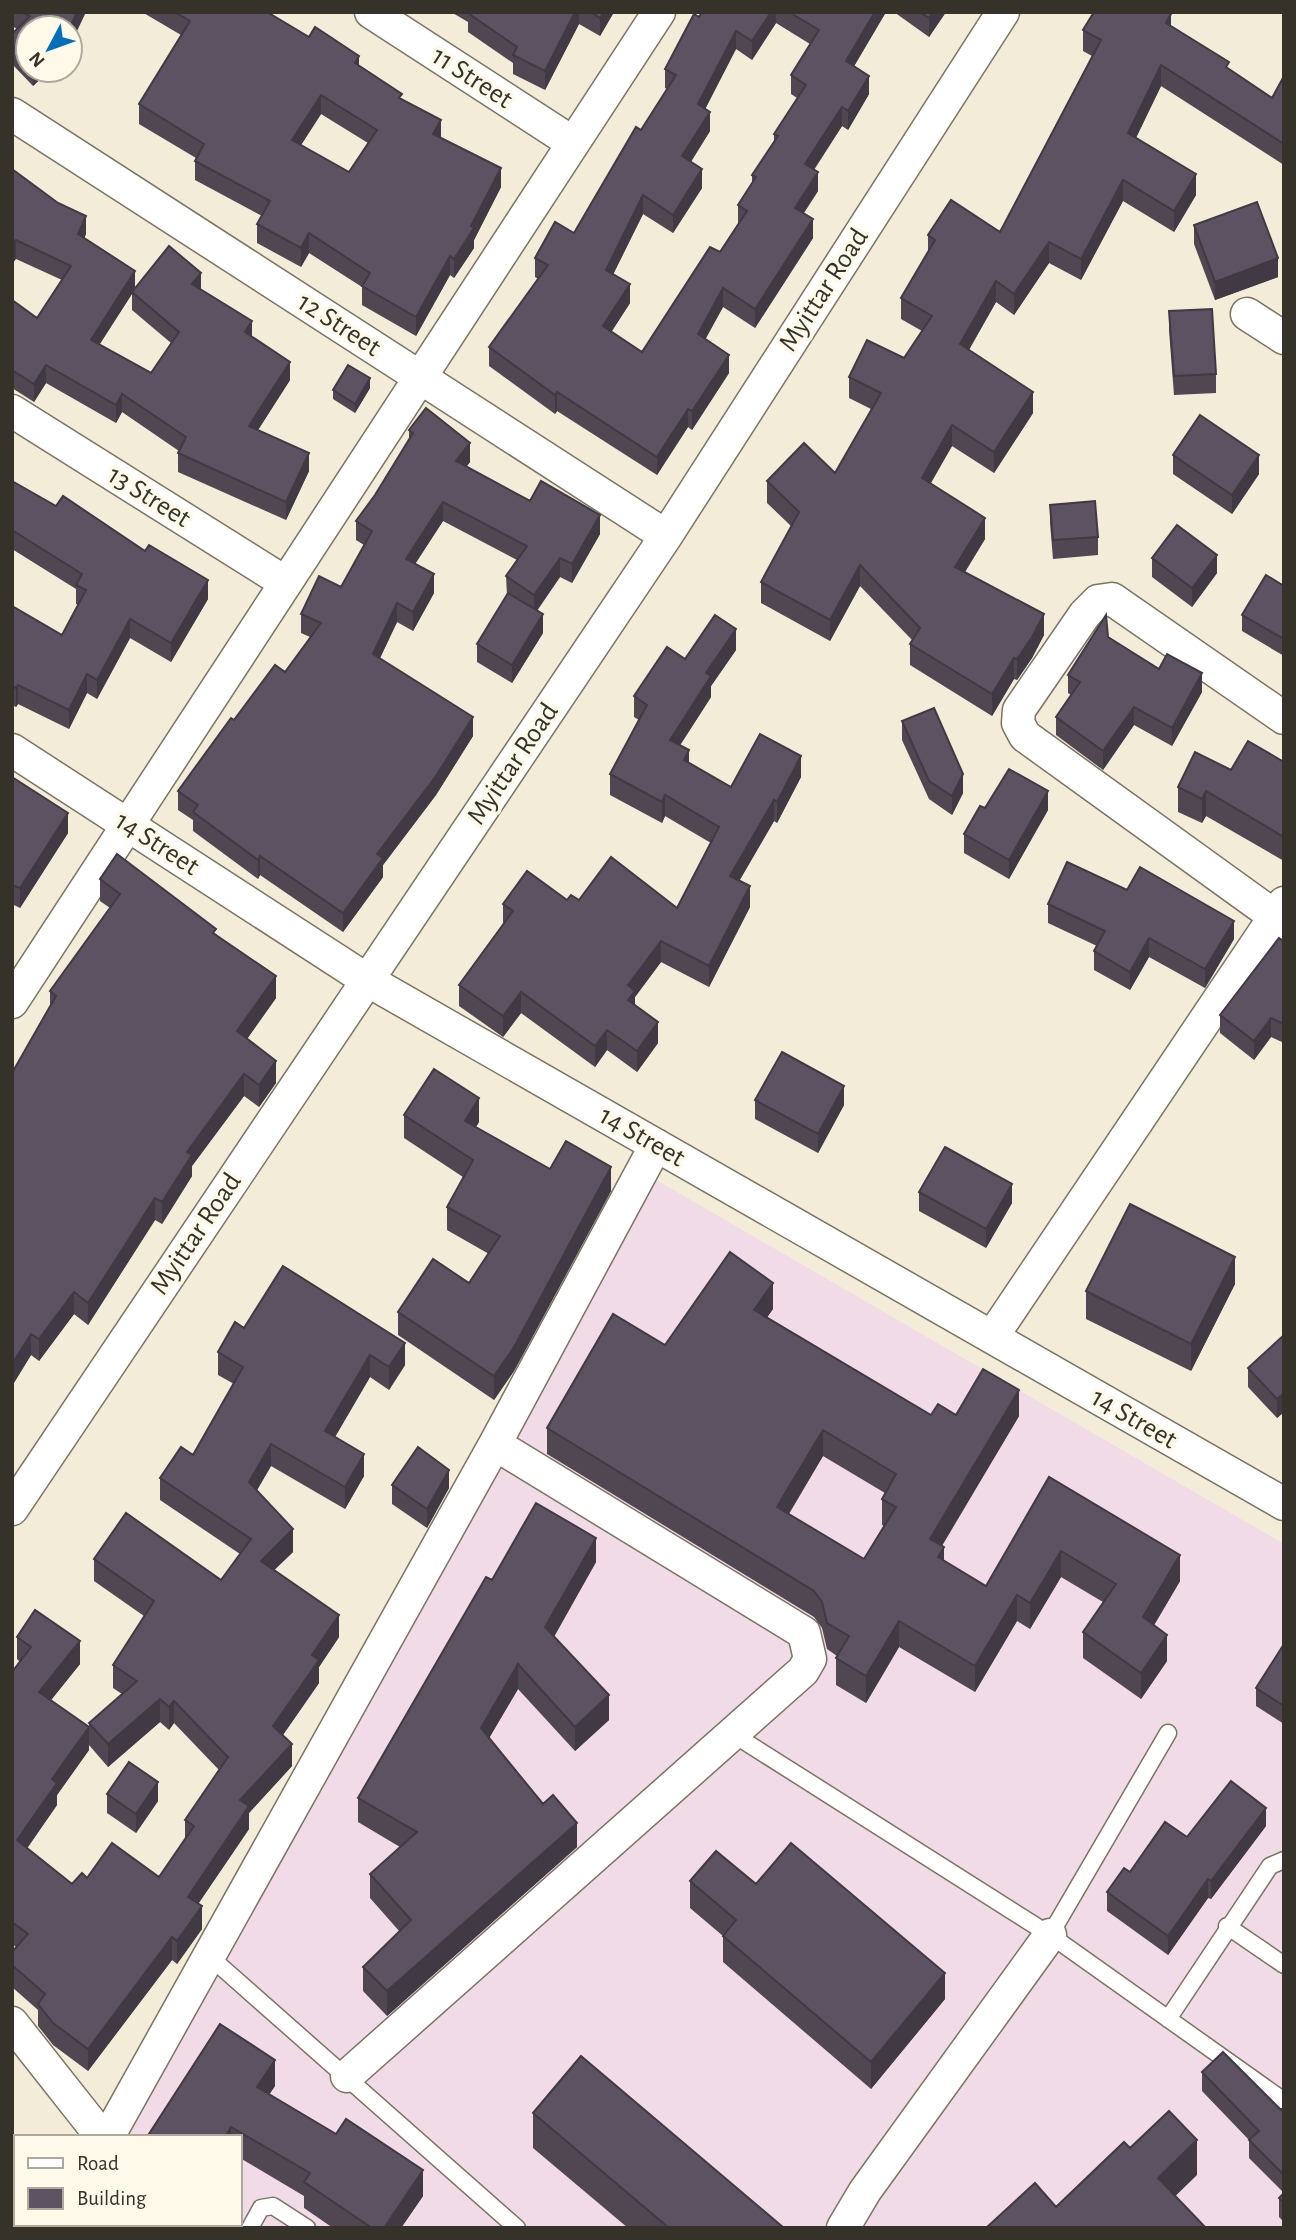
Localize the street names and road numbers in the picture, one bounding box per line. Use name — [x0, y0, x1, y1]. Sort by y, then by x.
street label: 11 Street — [427, 42, 517, 114]
street label: Myittar Road — [774, 224, 874, 356]
street label: 12 Street — [292, 288, 386, 362]
street label: 13 Street — [103, 461, 195, 533]
street label: Myittar Road — [462, 698, 564, 830]
street label: 14 Street — [110, 807, 204, 881]
street label: 14 Street — [594, 1101, 690, 1173]
street label: Myittar Road — [145, 1168, 247, 1300]
street label: 14 Street — [1086, 1383, 1182, 1455]

